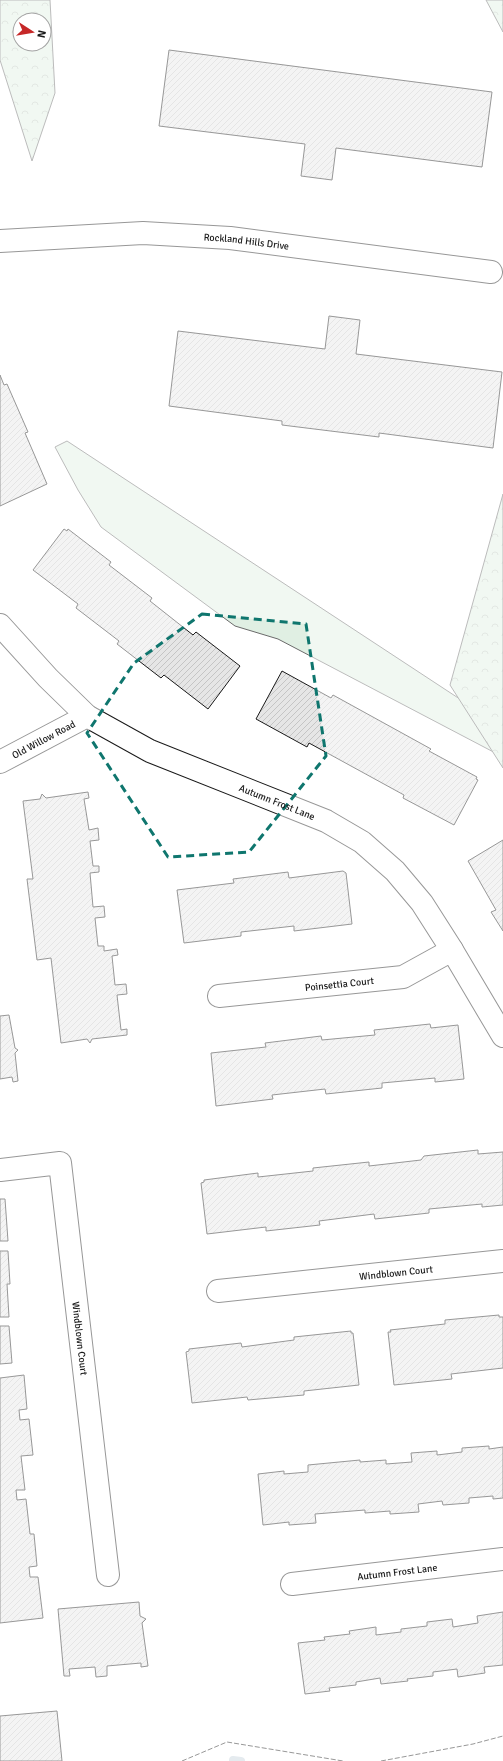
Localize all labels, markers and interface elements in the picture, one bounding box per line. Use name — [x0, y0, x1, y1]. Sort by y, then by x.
north arrow — [12, 12, 52, 52]
text: N — [34, 29, 48, 39]
street label: Rockland Hills Drive — [203, 231, 290, 253]
street label: Old Willow Road — [10, 718, 77, 762]
street label: Autumn Frost Lane — [237, 782, 317, 823]
street label: Poinsettia Court — [304, 975, 375, 994]
street label: Windblown Court — [359, 1263, 434, 1283]
street label: Windblown Court — [69, 1301, 90, 1377]
street label: Autumn Frost Lane — [357, 1562, 438, 1583]

